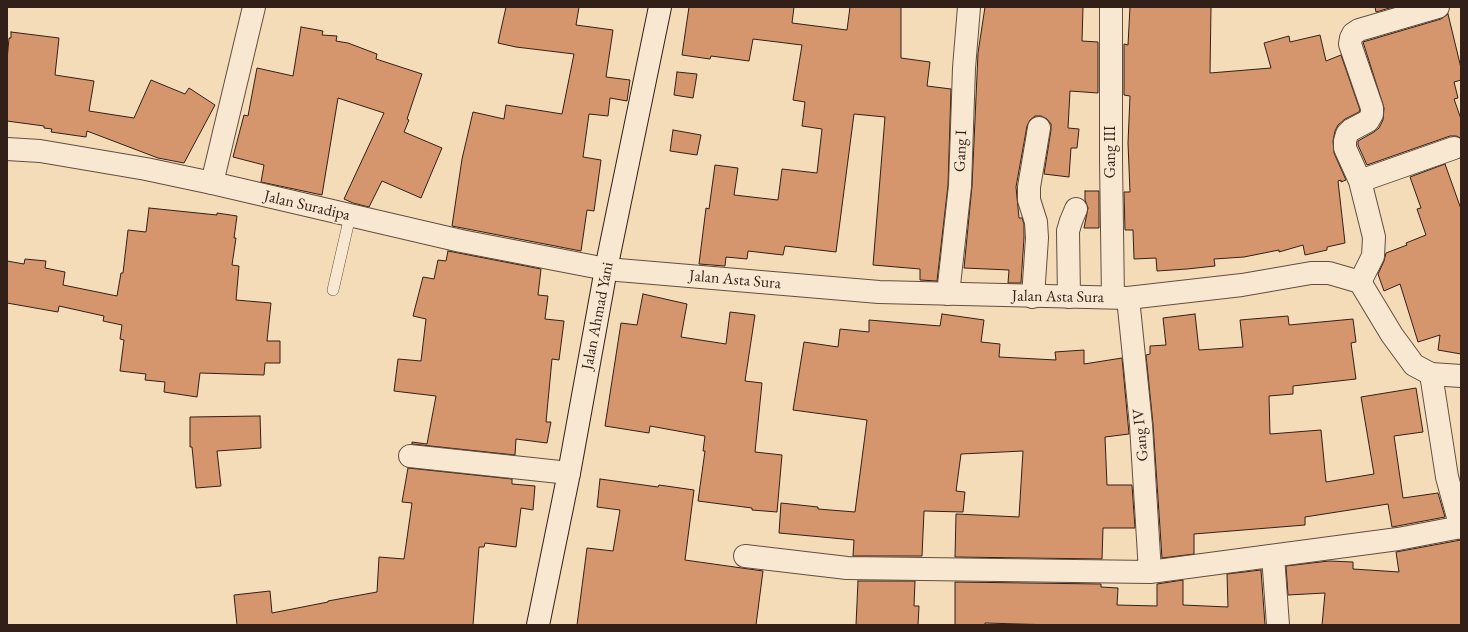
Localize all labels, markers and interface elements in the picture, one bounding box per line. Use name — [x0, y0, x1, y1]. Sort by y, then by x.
street label: Gang III — [1101, 126, 1121, 178]
street label: Gang I — [951, 130, 971, 172]
street label: Jalan Suradipa — [262, 187, 352, 225]
street label: Jalan Ahmad Yani — [578, 260, 618, 372]
street label: Jalan Asta Sura — [688, 266, 782, 294]
street label: Jalan Asta Sura — [1012, 287, 1104, 307]
street label: Gang IV — [1129, 408, 1153, 462]

